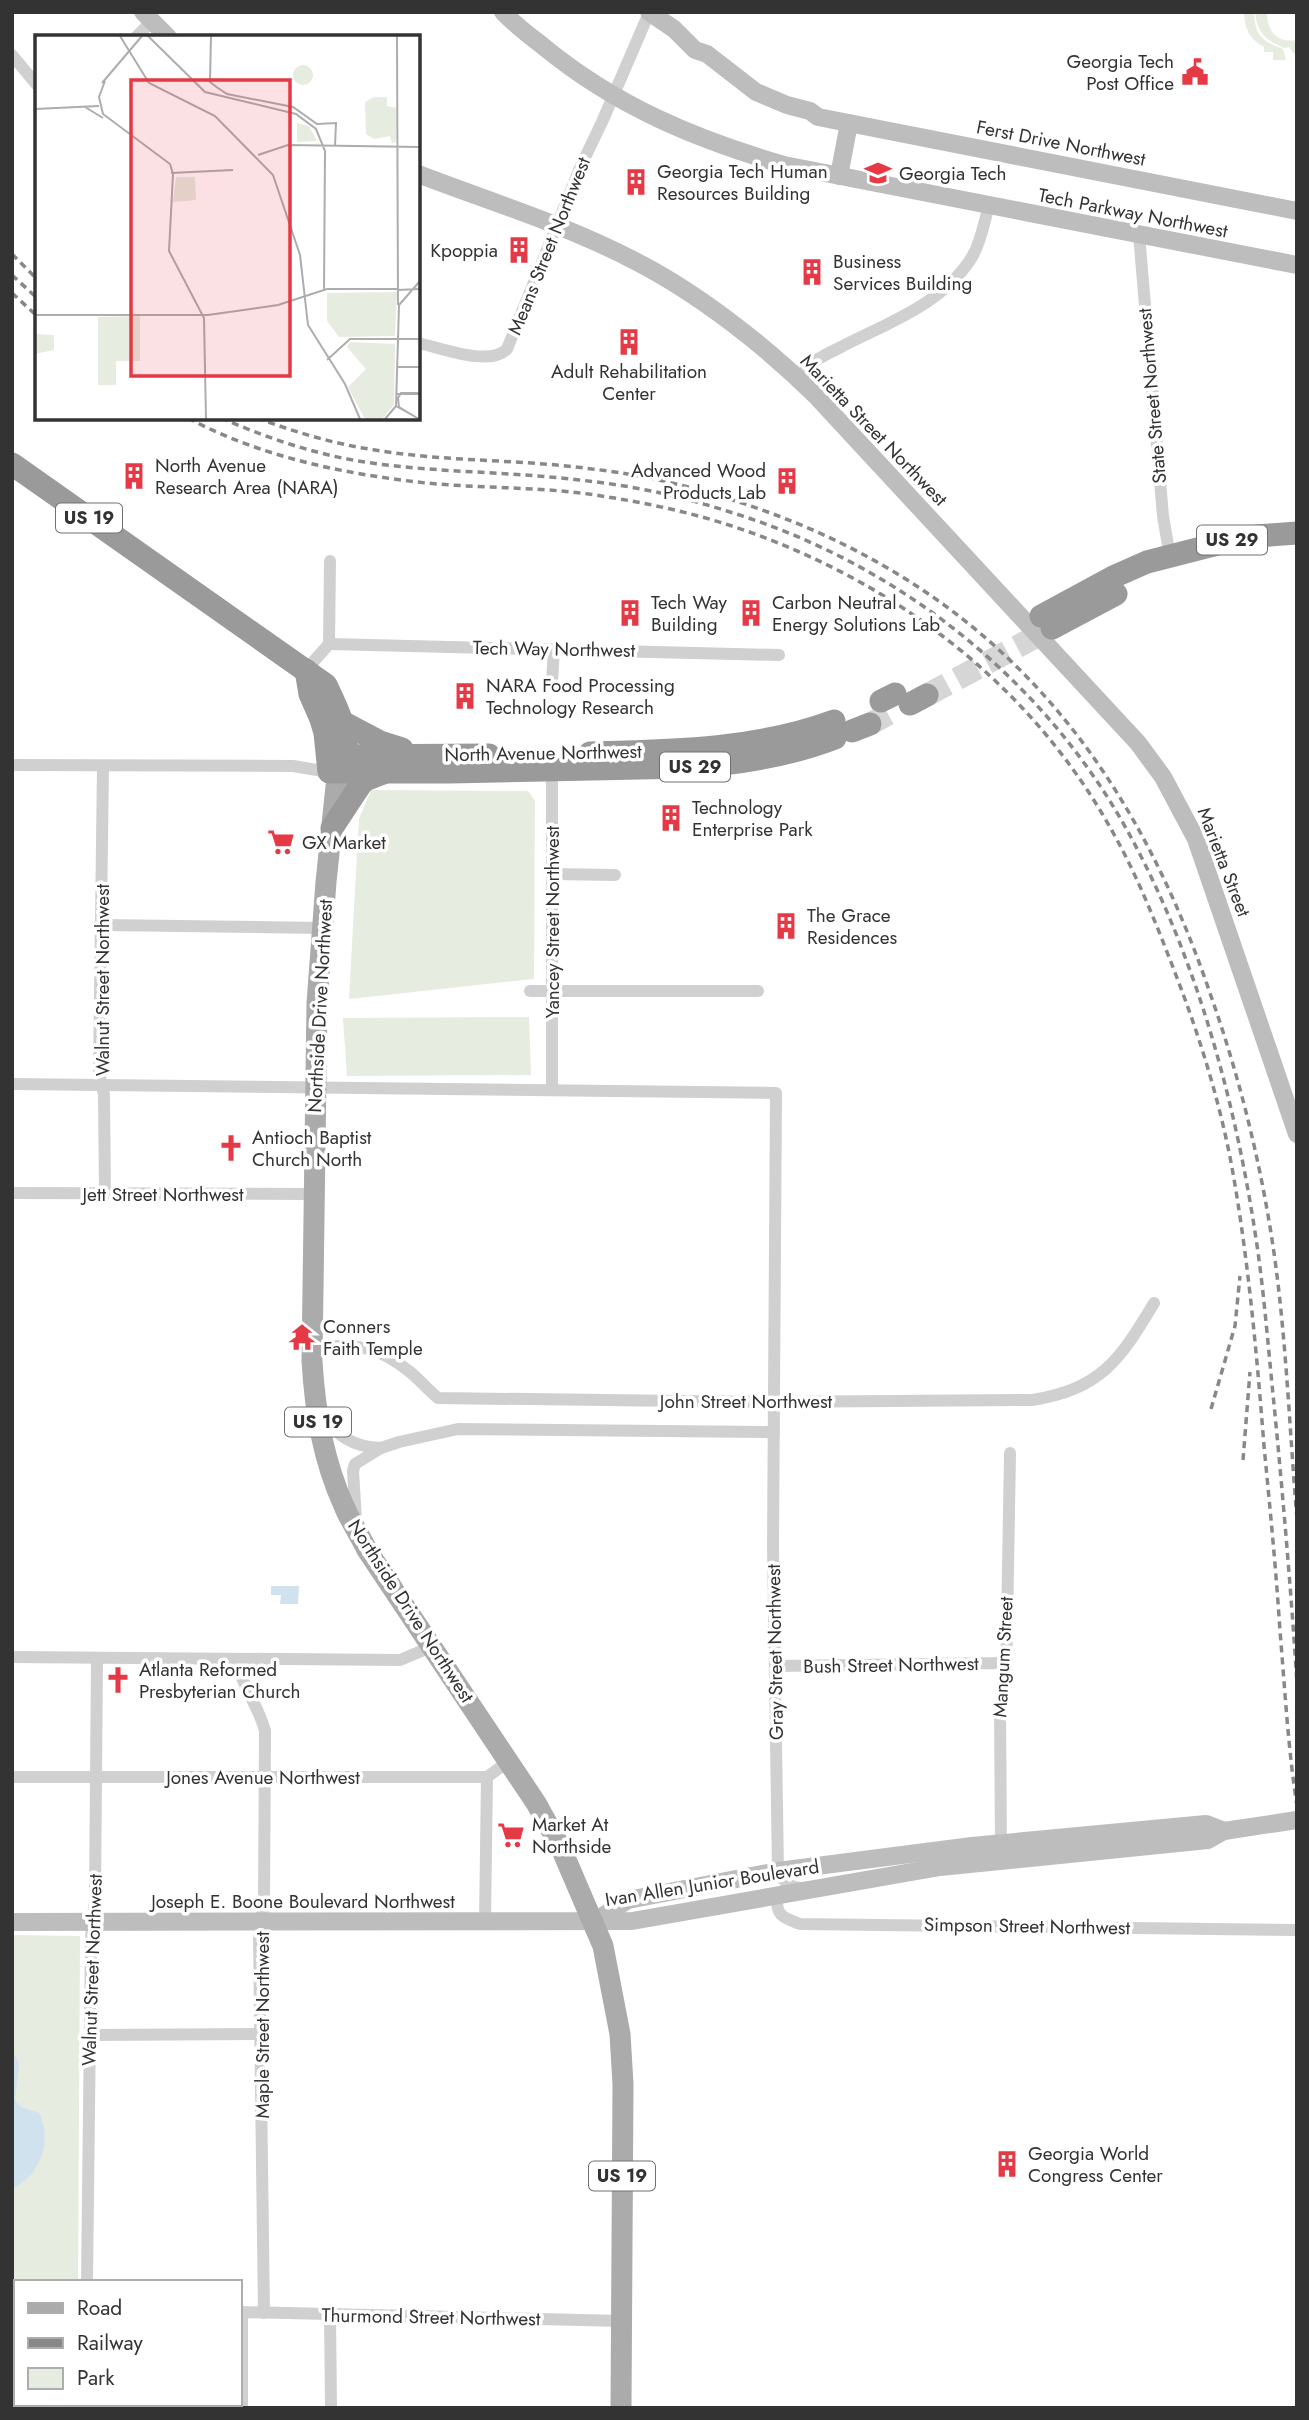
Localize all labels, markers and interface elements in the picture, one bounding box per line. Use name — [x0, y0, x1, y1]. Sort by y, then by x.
inset map — [35, 35, 420, 420]
place label: Georgia Tech Post Office — [1066, 48, 1174, 97]
public building icon: Georgia Tech Post Office — [1180, 57, 1210, 87]
street label: Ferst Drive Northwest — [974, 113, 1148, 173]
street label: Means Street Northwest — [501, 153, 597, 339]
place label: Georgia Tech Human Resources Building — [657, 158, 828, 207]
school or university icon: Georgia Tech — [863, 158, 893, 188]
place label: Georgia Tech — [899, 160, 1007, 187]
building icon: Georgia Tech Human Resources Building — [621, 167, 651, 197]
street label: Tech Parkway Northwest — [1036, 181, 1230, 245]
building icon: Kpoppia — [504, 235, 534, 265]
place label: Kpoppia — [430, 237, 498, 264]
place label: Business Services Building — [833, 248, 972, 297]
building icon: Business Services Building — [797, 257, 827, 287]
street label: State Street Northwest — [1131, 307, 1173, 485]
building icon: Adult Rehabilitation Center — [614, 327, 644, 357]
street label: Marietta Street Northwest — [794, 348, 954, 512]
place label: Adult Rehabilitation Center — [551, 358, 707, 407]
place label: North Avenue Research Area (NARA) — [155, 452, 339, 501]
place label: Advanced Wood Products Lab — [631, 457, 766, 506]
building icon: North Avenue Research Area (NARA) — [119, 461, 149, 491]
building icon: Advanced Wood Products Lab — [772, 466, 802, 496]
road number: US 19 — [56, 504, 122, 532]
road number: US 29 — [1197, 526, 1267, 554]
place label: Tech Way Building — [651, 589, 727, 638]
place label: Carbon Neutral Energy Solutions Lab — [772, 589, 940, 638]
building icon: Tech Way Building — [615, 598, 645, 628]
building icon: Carbon Neutral Energy Solutions Lab — [736, 598, 766, 628]
street label: Tech Way Northwest — [473, 634, 636, 664]
place label: NARA Food Processing Technology Research — [486, 672, 675, 721]
building icon: NARA Food Processing Technology Research — [450, 681, 480, 711]
street label: North Avenue Northwest — [444, 738, 642, 768]
road number: US 29 — [660, 752, 730, 782]
place label: Technology Enterprise Park — [692, 794, 813, 843]
building icon: Technology Enterprise Park — [656, 803, 686, 833]
street label: Marietta Street — [1191, 803, 1257, 921]
street label: Yancey Street Northwest — [539, 825, 566, 1018]
supermarket icon: GX Market — [266, 827, 296, 857]
place label: GX Market — [302, 829, 386, 856]
street label: Walnut Street Northwest — [89, 883, 116, 1076]
street label: Northside Drive Northwest — [301, 898, 339, 1113]
place label: The Grace Residences — [807, 902, 897, 951]
building icon: The Grace Residences — [771, 911, 801, 941]
place label: Antioch Baptist Church North — [252, 1124, 372, 1173]
church icon: Antioch Baptist Church North — [216, 1133, 246, 1163]
street label: Jett Street Northwest — [80, 1181, 244, 1208]
place label: Conners Faith Temple — [323, 1313, 423, 1362]
temple icon: Conners Faith Temple — [287, 1322, 317, 1352]
street label: John Street Northwest — [657, 1388, 833, 1415]
road number: US 19 — [285, 1408, 351, 1436]
street label: Northside Drive Northwest — [341, 1514, 481, 1708]
street label: Gray Street Northwest — [760, 1563, 790, 1740]
street label: Mangum Street — [986, 1595, 1020, 1718]
street label: Bush Street Northwest — [803, 1650, 979, 1680]
place label: Atlanta Reformed Presbyterian Church — [139, 1656, 300, 1705]
church icon: Atlanta Reformed Presbyterian Church — [103, 1665, 133, 1695]
street label: Jones Avenue Northwest — [163, 1764, 360, 1791]
place label: Market At Northside — [532, 1811, 612, 1860]
supermarket icon: Market At Northside — [496, 1820, 526, 1850]
street label: Ivan Allen Junior Boulevard — [603, 1853, 821, 1913]
street label: Walnut Street Northwest — [75, 1873, 109, 2067]
street label: Joseph E. Boone Boulevard Northwest — [148, 1888, 455, 1915]
street label: Simpson Street Northwest — [924, 1911, 1131, 1941]
street label: Maple Street Northwest — [249, 1931, 276, 2118]
place label: Georgia World Congress Center — [1028, 2140, 1163, 2189]
building icon: Georgia World Congress Center — [992, 2149, 1022, 2179]
road number: US 19 — [589, 2162, 655, 2190]
legend — [14, 2280, 242, 2406]
text: Road — [77, 2293, 122, 2323]
street label: Thurmond Street Northwest — [321, 2302, 541, 2332]
text: Railway — [77, 2328, 143, 2358]
text: Park — [77, 2363, 115, 2393]

